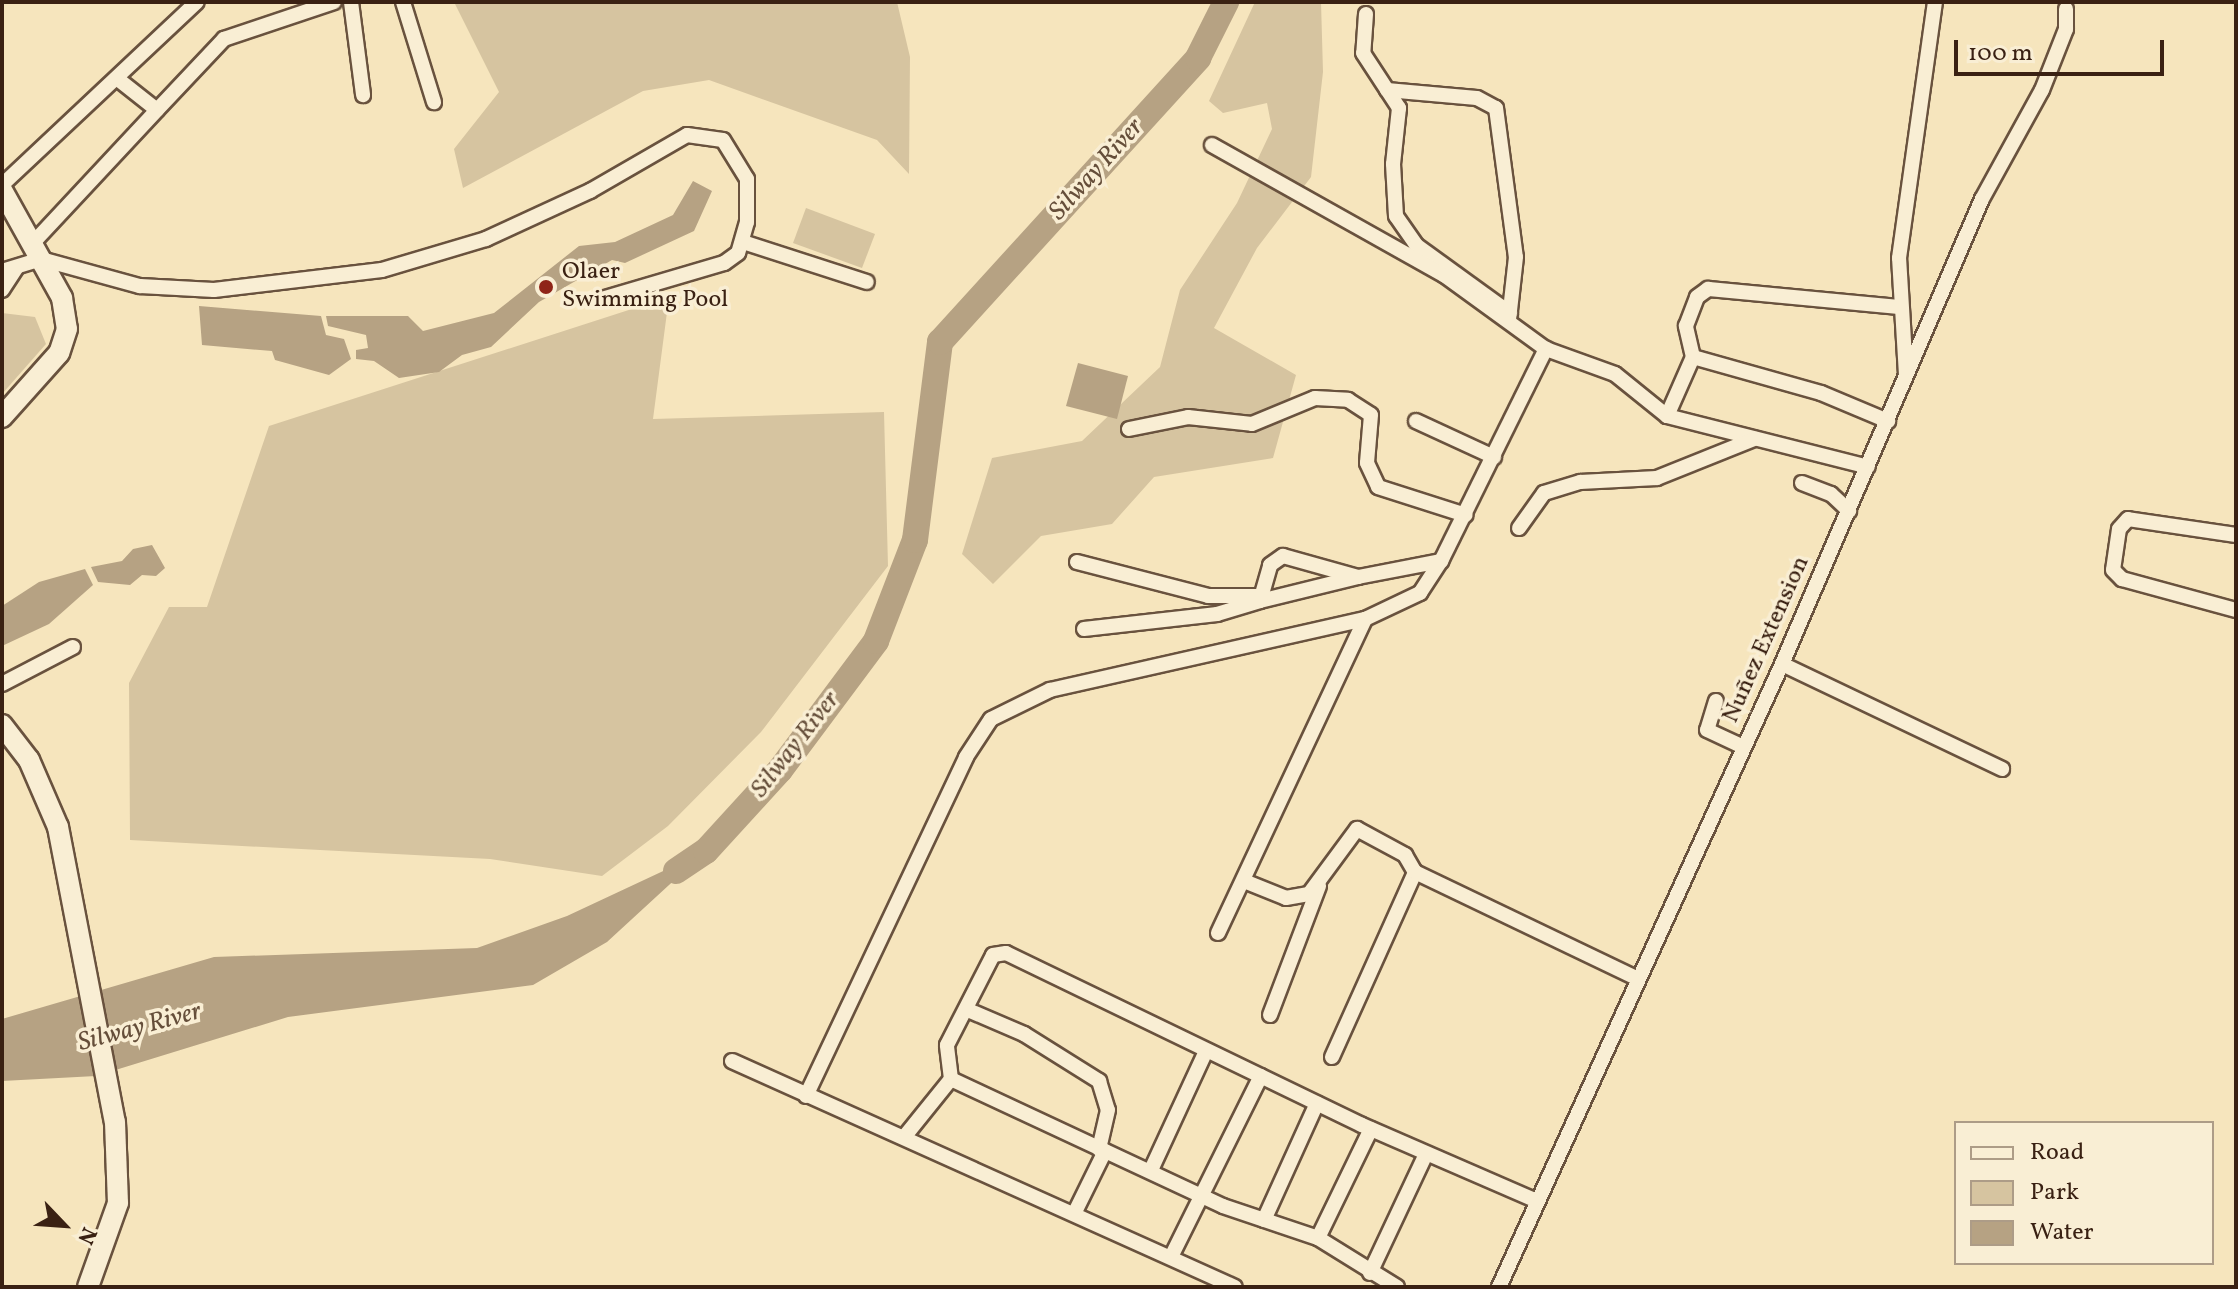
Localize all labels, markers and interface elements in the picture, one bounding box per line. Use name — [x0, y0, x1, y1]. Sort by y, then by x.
scale bar — [1958, 24, 2168, 74]
text: 100 m — [1968, 37, 2033, 71]
water label: Silway River — [1043, 113, 1151, 227]
place label: Olaer Swimming Pool — [562, 259, 728, 315]
marker: Olaer Swimming Pool — [537, 278, 555, 296]
street label: Nuñez Extension — [1717, 552, 1817, 728]
water label: Silway River — [745, 686, 847, 804]
water label: Silway River — [75, 997, 205, 1059]
legend — [1954, 1121, 2214, 1265]
text: Road — [2030, 1136, 2084, 1170]
text: Park — [2030, 1176, 2079, 1210]
north arrow — [24, 1185, 104, 1265]
text: Water — [2030, 1216, 2094, 1250]
text: N — [69, 1222, 104, 1249]

